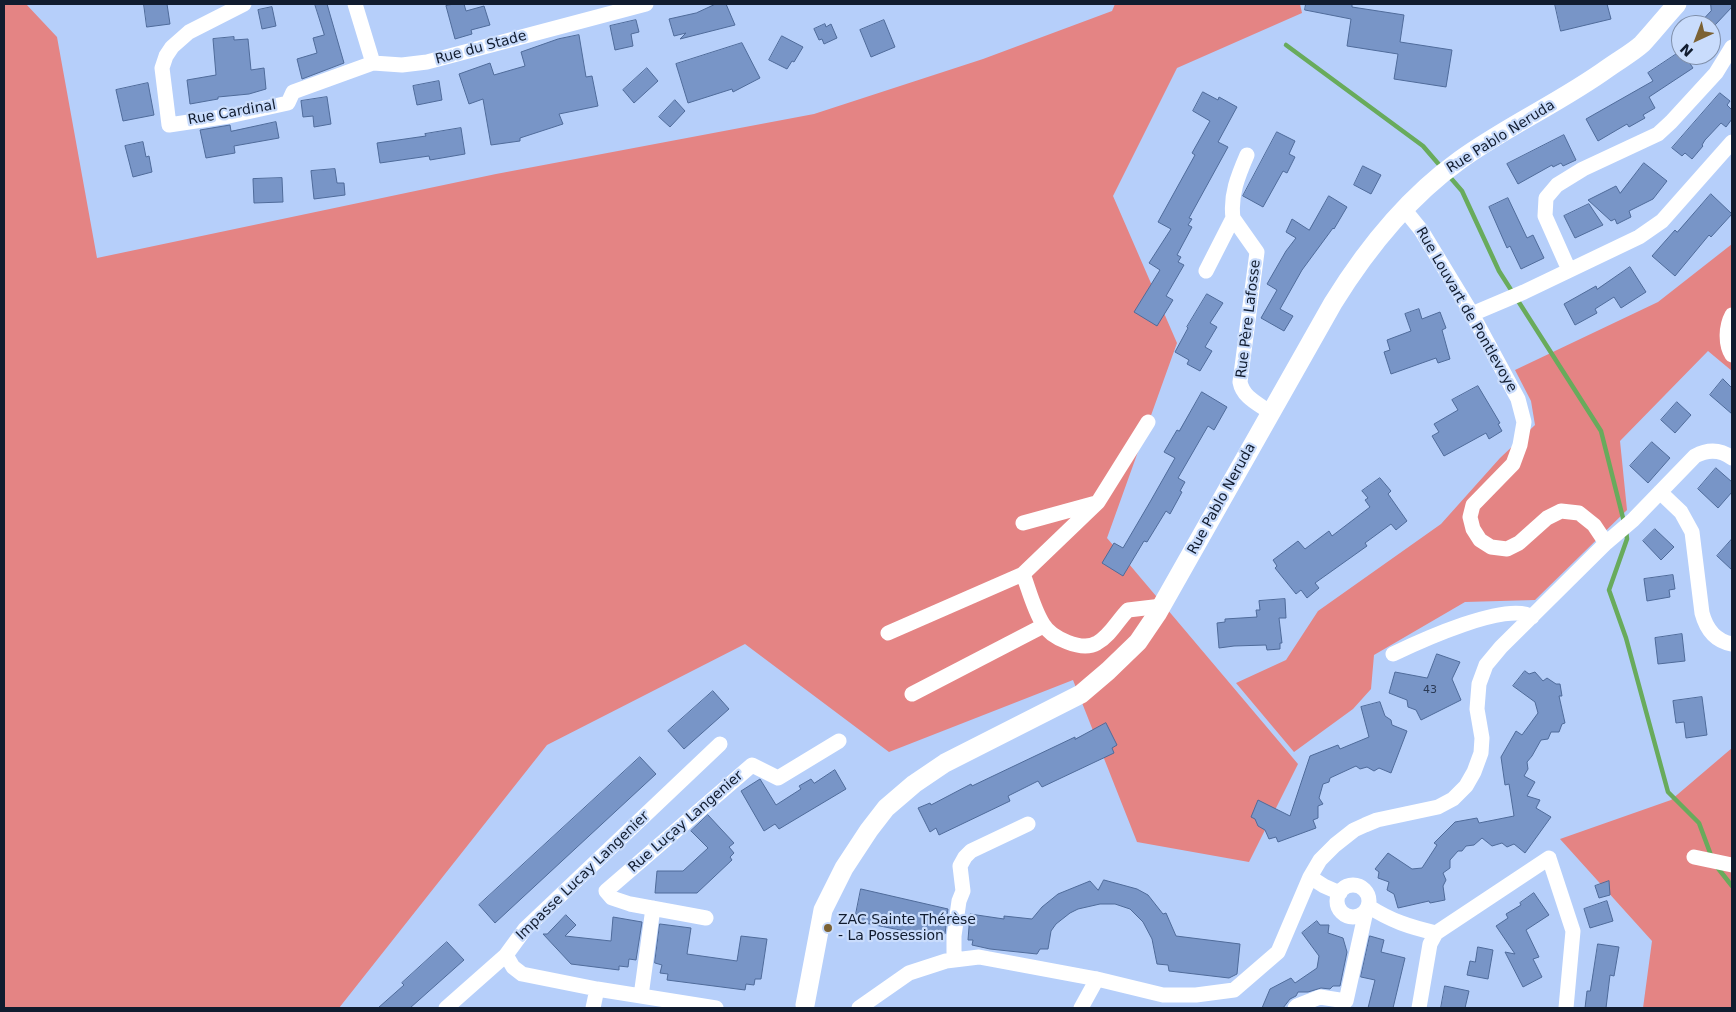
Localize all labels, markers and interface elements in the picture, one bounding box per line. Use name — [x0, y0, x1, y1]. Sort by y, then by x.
north arrow — [1671, 15, 1721, 65]
street label: Rue du Stade — [434, 28, 528, 68]
text: N — [1677, 40, 1696, 60]
street label: Rue Cardinal — [187, 97, 277, 129]
street label: Rue Pablo Neruda — [1444, 97, 1558, 177]
street label: Rue Louvart de Pontlevoye — [1412, 225, 1520, 395]
street label: Rue Père Lafosse — [1233, 259, 1265, 379]
street label: Rue Pablo Neruda — [1184, 441, 1260, 557]
house number: 43 — [1423, 683, 1437, 697]
street label: Rue Luçay Langenier — [625, 768, 747, 876]
street label: Impasse Lucay Langenier — [513, 808, 653, 944]
place label: ZAC Sainte Thérèse - La Possession — [838, 912, 976, 944]
marker: ZAC Sainte Thérèse - La Possession — [822, 922, 834, 934]

